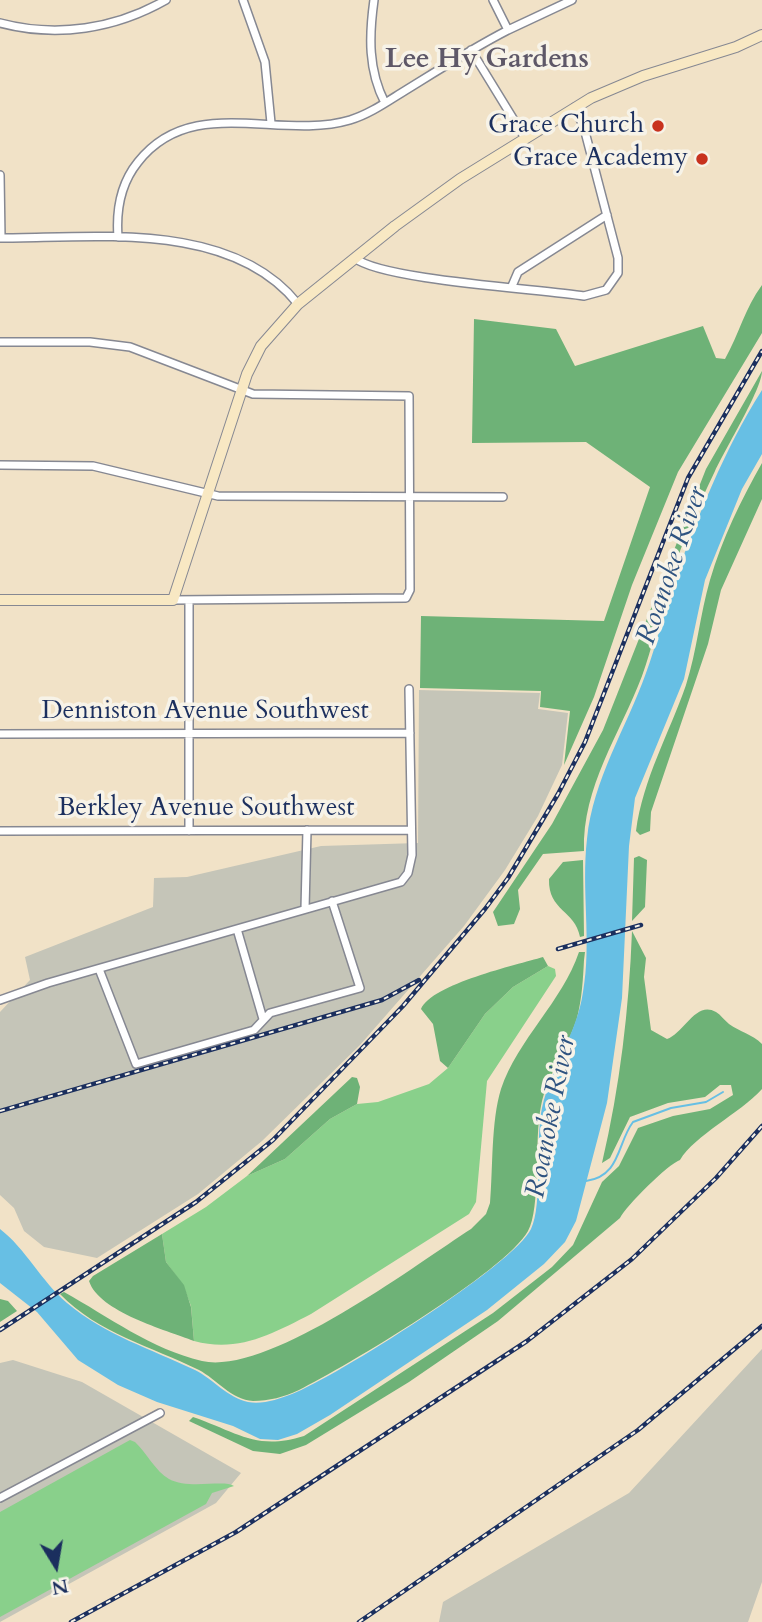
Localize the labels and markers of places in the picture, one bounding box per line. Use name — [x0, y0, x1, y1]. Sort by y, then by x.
place label: Grace Church — [488, 110, 644, 142]
marker: Grace Church — [650, 118, 666, 134]
place label: Grace Academy — [513, 143, 688, 175]
marker: Grace Academy — [694, 151, 710, 167]

